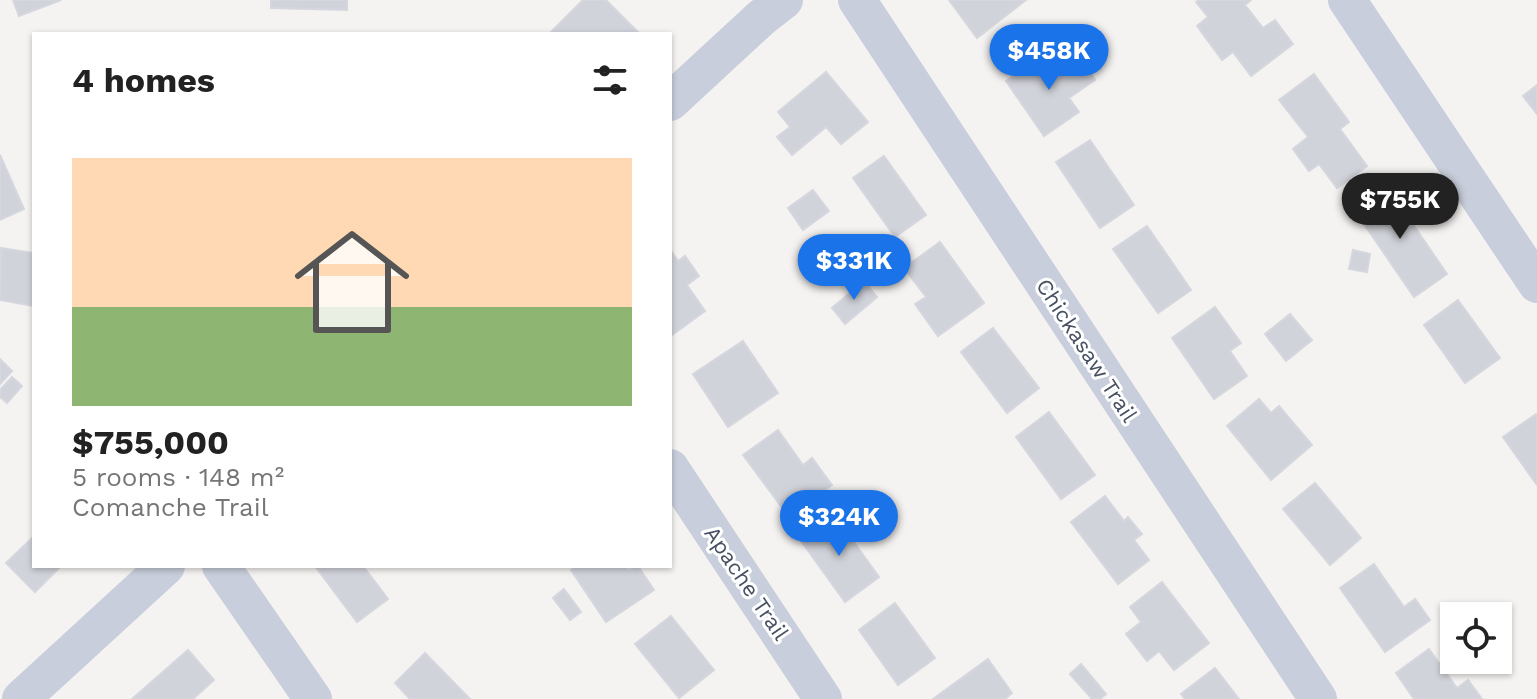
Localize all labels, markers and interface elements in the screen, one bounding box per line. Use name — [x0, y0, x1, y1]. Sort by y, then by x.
pin: $458K — [993, 24, 1105, 92]
text: $458K — [1008, 35, 1090, 65]
icon: filters — [588, 58, 632, 102]
text: 4 homes — [72, 60, 215, 100]
pin: $755K — [1344, 173, 1456, 241]
text: $755K — [1360, 184, 1440, 214]
icon: home — [280, 210, 424, 354]
pin: $331K — [798, 234, 910, 302]
text: $331K — [816, 245, 892, 275]
street label: Chickasaw Trail — [1031, 274, 1142, 427]
text: $755,000 — [72, 422, 229, 462]
text: 5 rooms · 148 m² — [72, 462, 284, 492]
pin: $324K — [783, 490, 895, 558]
text: Comanche Trail — [72, 492, 269, 522]
text: $324K — [798, 501, 880, 531]
street label: Apache Trail — [699, 522, 794, 645]
map controls — [1440, 602, 1512, 674]
button: locate — [1440, 602, 1512, 674]

